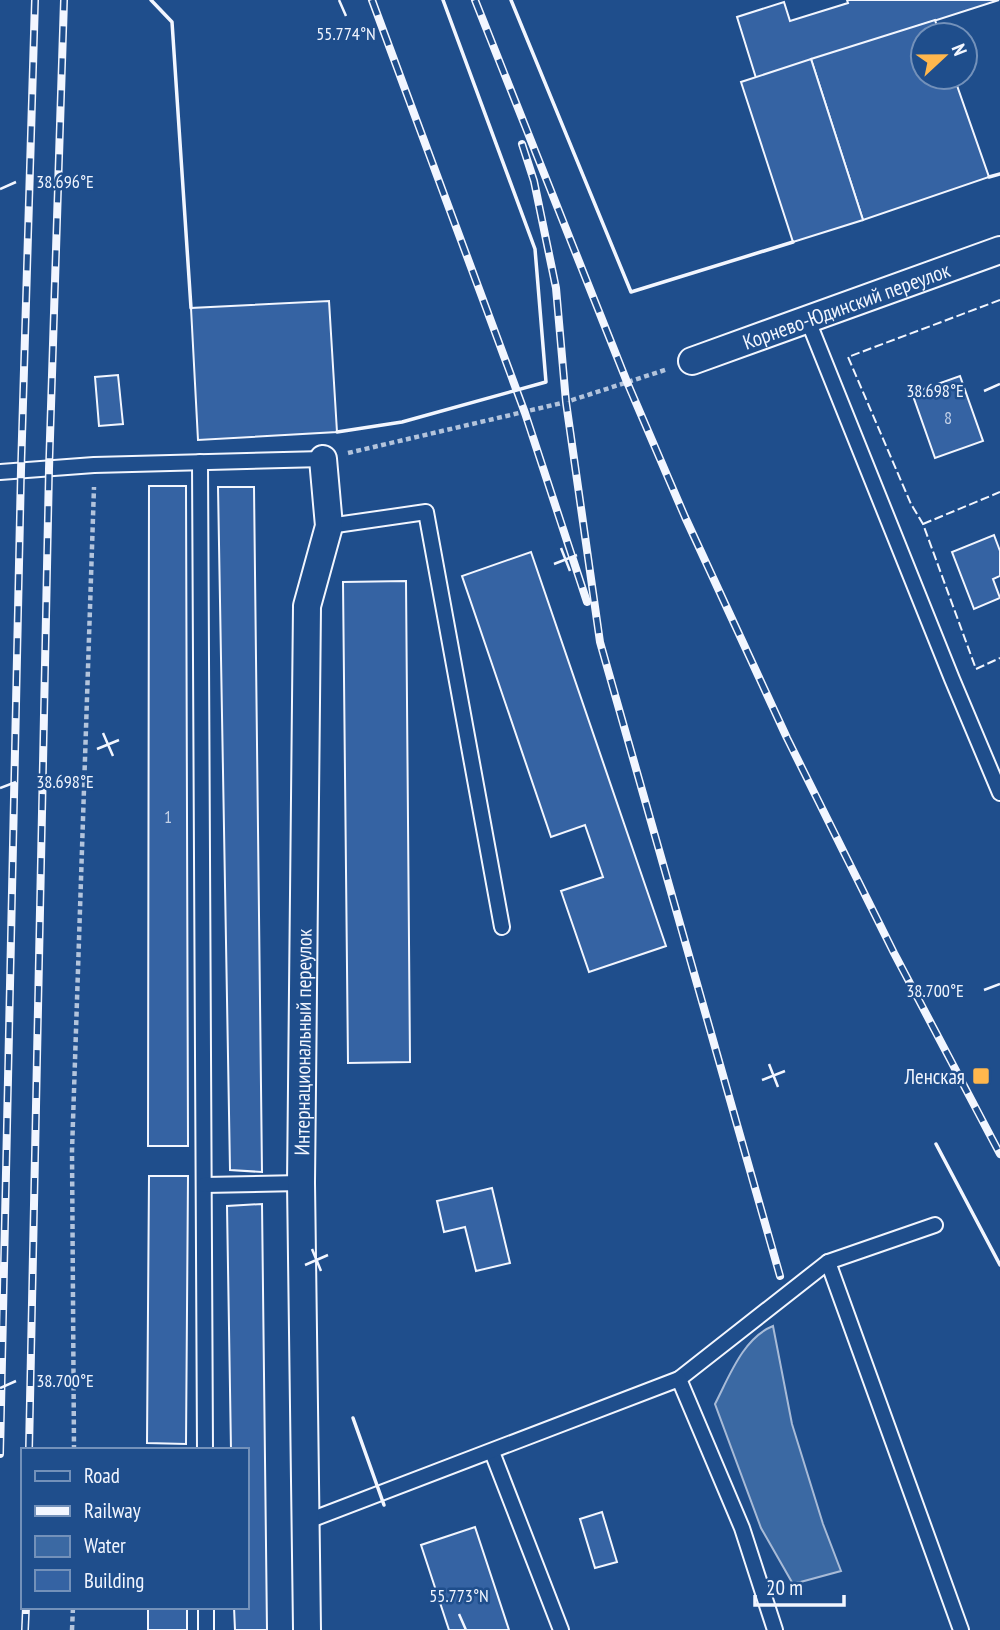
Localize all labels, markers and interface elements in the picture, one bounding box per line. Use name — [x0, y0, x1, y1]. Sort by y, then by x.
north arrow — [909, 21, 979, 91]
text: 55.774°N — [316, 22, 376, 45]
text: N — [947, 40, 973, 59]
text: 38.696°E — [36, 170, 94, 193]
street label: Корнево-Юдинский переулок — [739, 256, 954, 355]
text: 38.698°E — [906, 379, 964, 402]
house number: 8 — [944, 406, 952, 429]
text: 38.698°E — [36, 770, 94, 793]
house number: 1 — [164, 805, 172, 828]
street label: Интернациональный переулок — [288, 929, 317, 1156]
text: 38.700°E — [906, 979, 964, 1002]
place label: Ленская — [904, 1063, 965, 1090]
marker: Ленская — [971, 1066, 991, 1086]
text: 38.700°E — [36, 1369, 94, 1392]
legend — [21, 1448, 248, 1609]
text: Road — [84, 1462, 120, 1489]
text: Railway — [84, 1497, 141, 1524]
text: Water — [84, 1532, 126, 1559]
scale bar — [755, 1564, 844, 1608]
text: Building — [84, 1567, 144, 1594]
text: 20 m — [766, 1574, 803, 1601]
text: 55.773°N — [429, 1584, 489, 1607]

